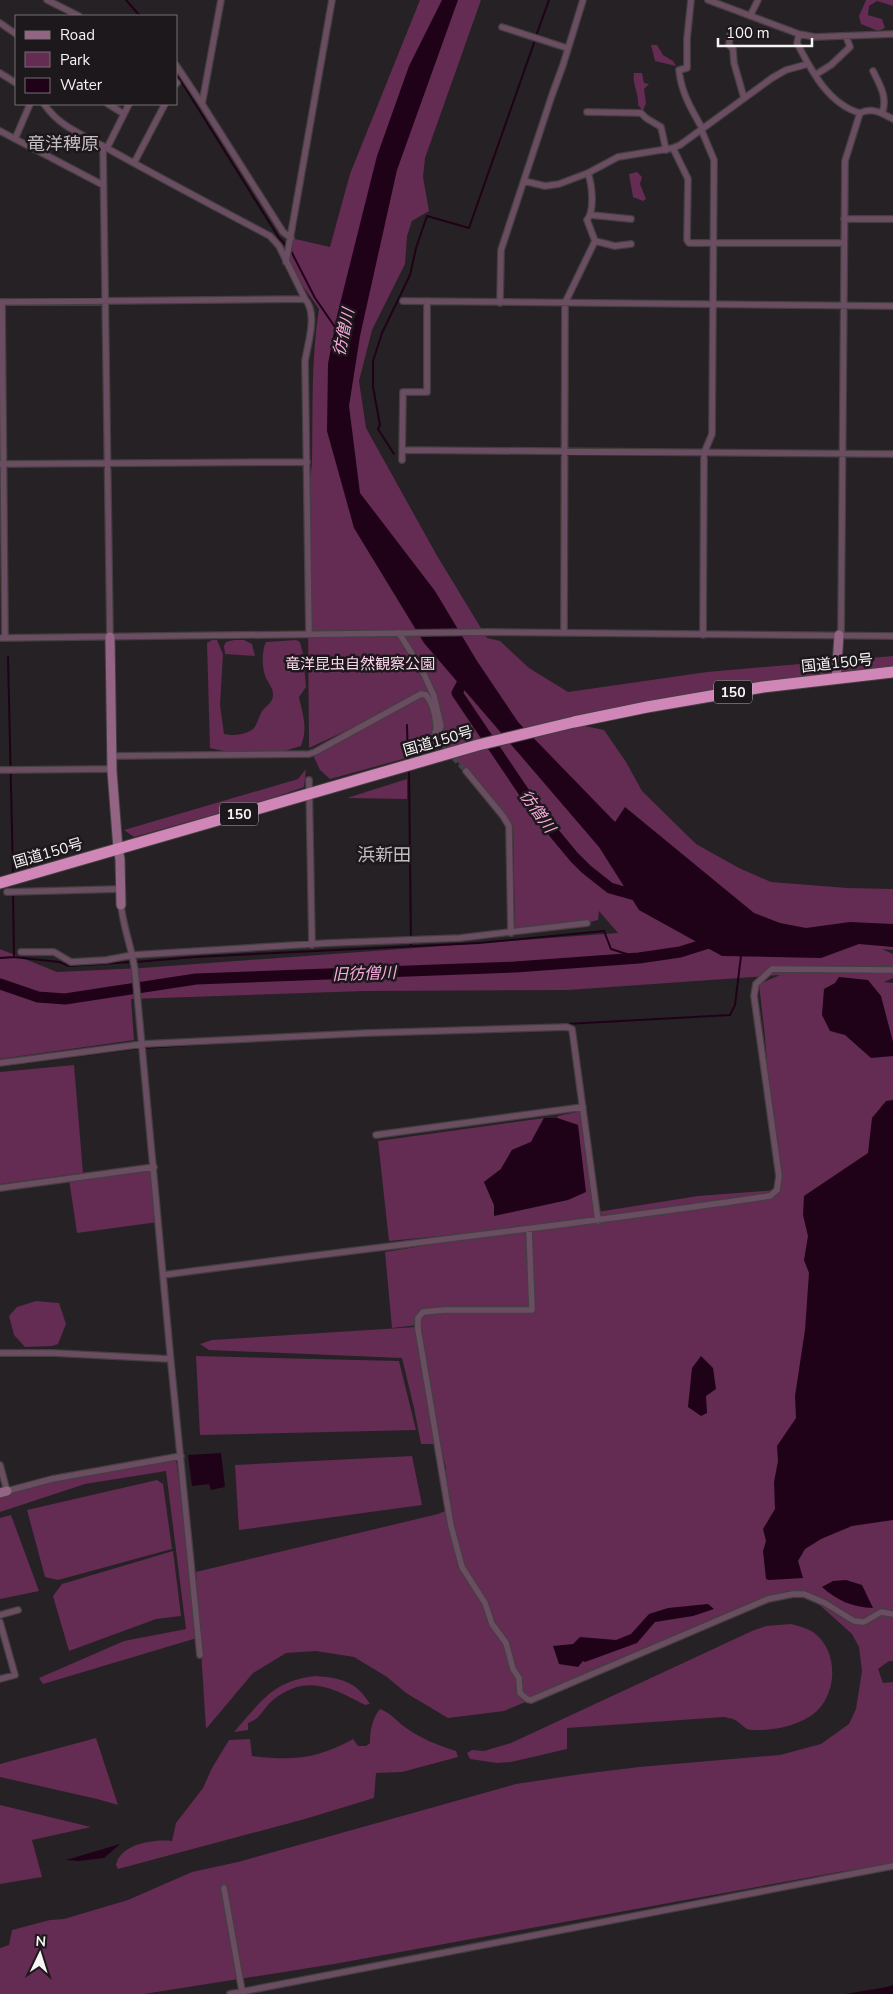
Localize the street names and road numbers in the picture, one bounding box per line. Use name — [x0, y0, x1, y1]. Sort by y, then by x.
street label: 国道150号 — [800, 649, 874, 677]
road number: 150 — [714, 680, 752, 704]
street label: 国道150号 — [401, 721, 475, 761]
road number: 150 — [220, 802, 258, 826]
street label: 国道150号 — [11, 833, 85, 873]

